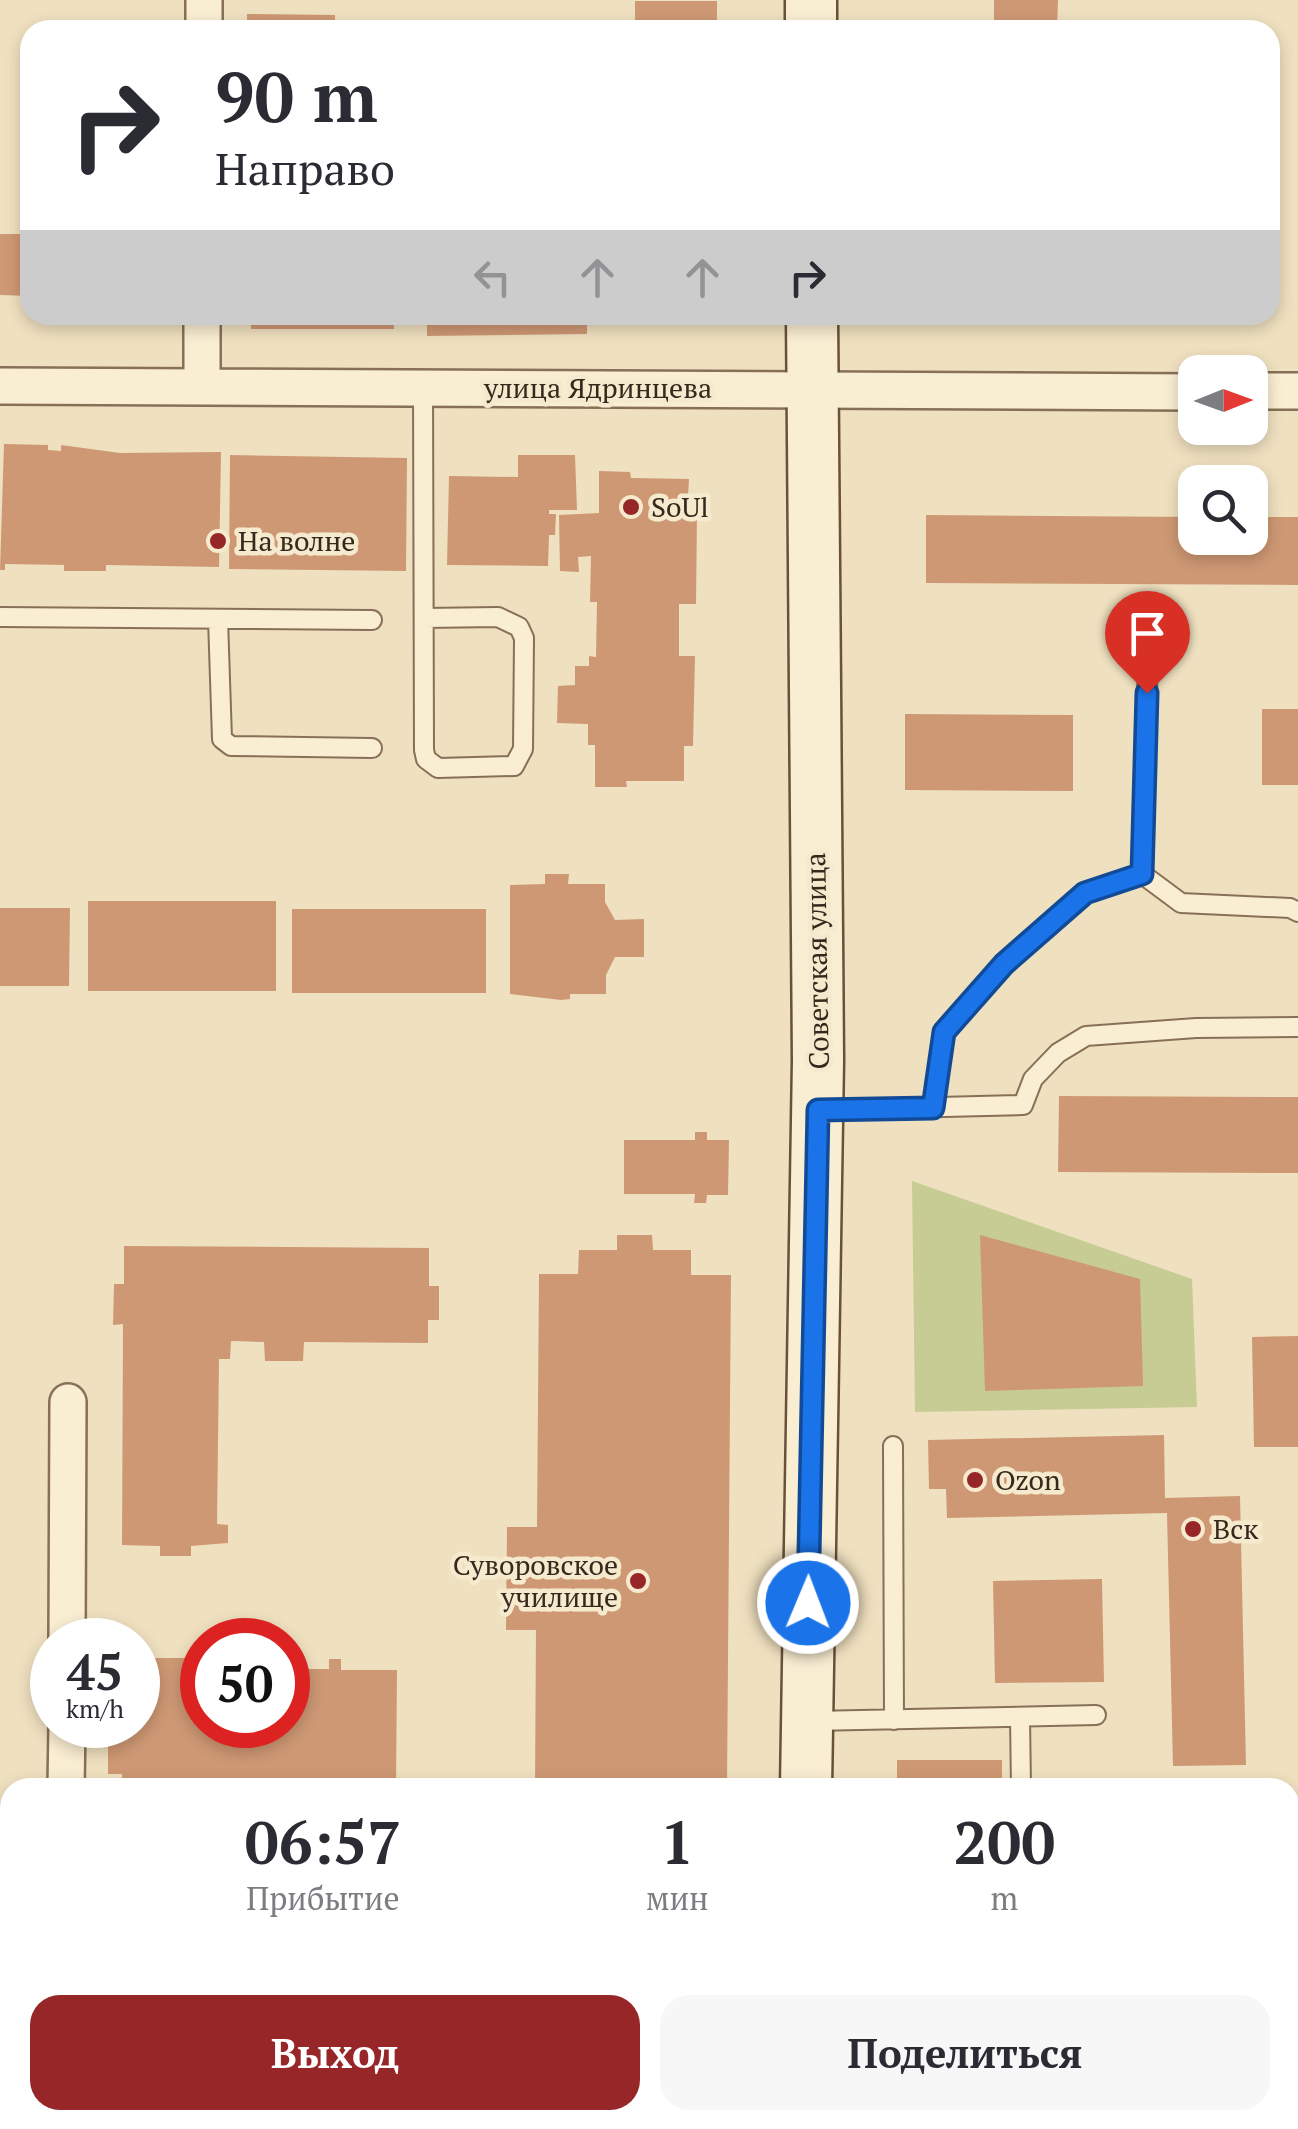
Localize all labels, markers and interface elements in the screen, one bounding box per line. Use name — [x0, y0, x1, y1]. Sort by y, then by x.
text: 90 m — [215, 49, 378, 142]
icon: right — [50, 60, 180, 190]
text: Направо — [215, 138, 395, 198]
icon: left — [465, 250, 520, 305]
icon: ahead — [570, 250, 625, 305]
icon: ahead — [675, 250, 730, 305]
icon: right — [780, 250, 835, 305]
north arrow — [1178, 355, 1268, 445]
map controls — [1178, 355, 1268, 555]
street label: улица Ядринцева — [483, 369, 712, 406]
button: search — [1178, 465, 1268, 555]
place label: SoUl — [651, 488, 709, 525]
marker: SoUl — [620, 496, 642, 518]
place label: На волне — [238, 522, 355, 559]
marker: На волне — [207, 530, 229, 552]
pin — [1105, 591, 1190, 694]
icon: arrive — [1120, 606, 1175, 661]
street label: Советская улица — [796, 852, 837, 1070]
place label: Ozon — [995, 1461, 1061, 1498]
marker: Ozon — [964, 1469, 986, 1491]
place label: Вск — [1213, 1510, 1259, 1547]
marker: Вск — [1182, 1518, 1204, 1540]
place label: Суворовское училище — [453, 1546, 618, 1615]
position arrow — [756, 1551, 860, 1655]
marker: Суворовское училище — [627, 1570, 649, 1592]
speed limit sign: 50 — [180, 1618, 310, 1748]
text: 45 — [67, 1638, 123, 1704]
text: km/h — [66, 1692, 124, 1725]
text: 06:57 — [245, 1802, 401, 1881]
text: 1 — [660, 1802, 694, 1881]
text: 200 — [953, 1802, 1055, 1881]
text: Прибытие — [246, 1877, 400, 1919]
text: мин — [646, 1877, 709, 1919]
text: m — [990, 1877, 1018, 1919]
button: Выход — [30, 1995, 640, 2110]
button: Поделиться — [660, 1995, 1270, 2110]

